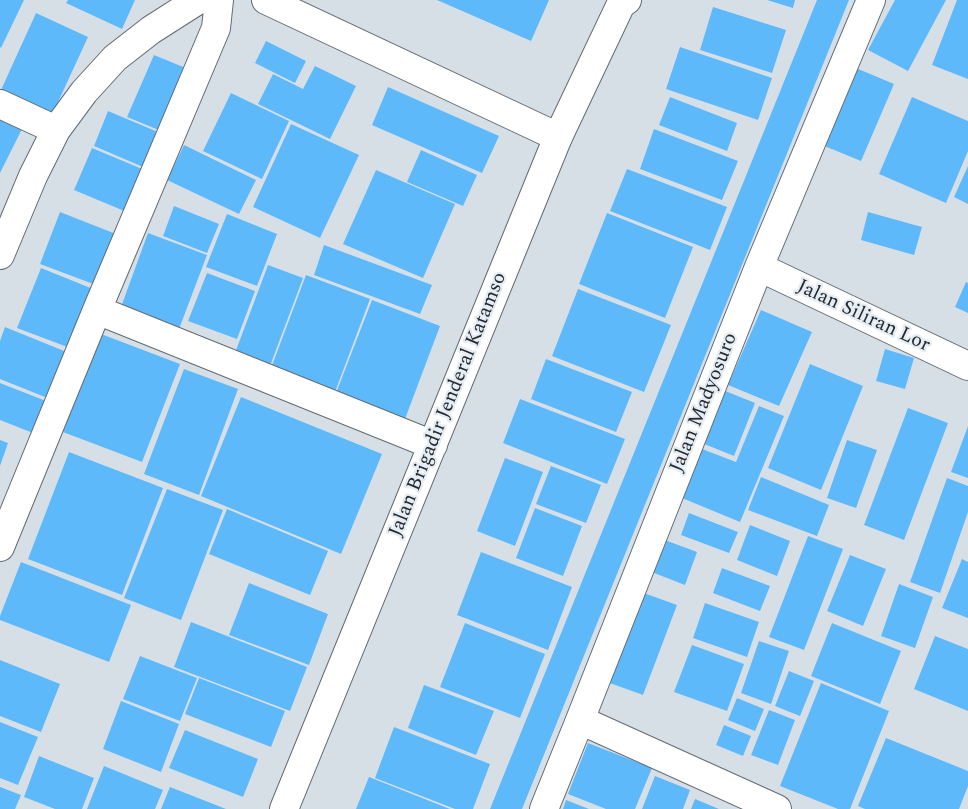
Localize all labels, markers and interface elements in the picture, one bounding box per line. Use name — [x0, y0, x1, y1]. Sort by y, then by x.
street label: Jalan Brigadir Jenderal Katamso — [385, 269, 513, 541]
street label: Jalan Siliran Lor — [793, 276, 933, 358]
street label: Jalan Madyosuro — [666, 330, 744, 476]

